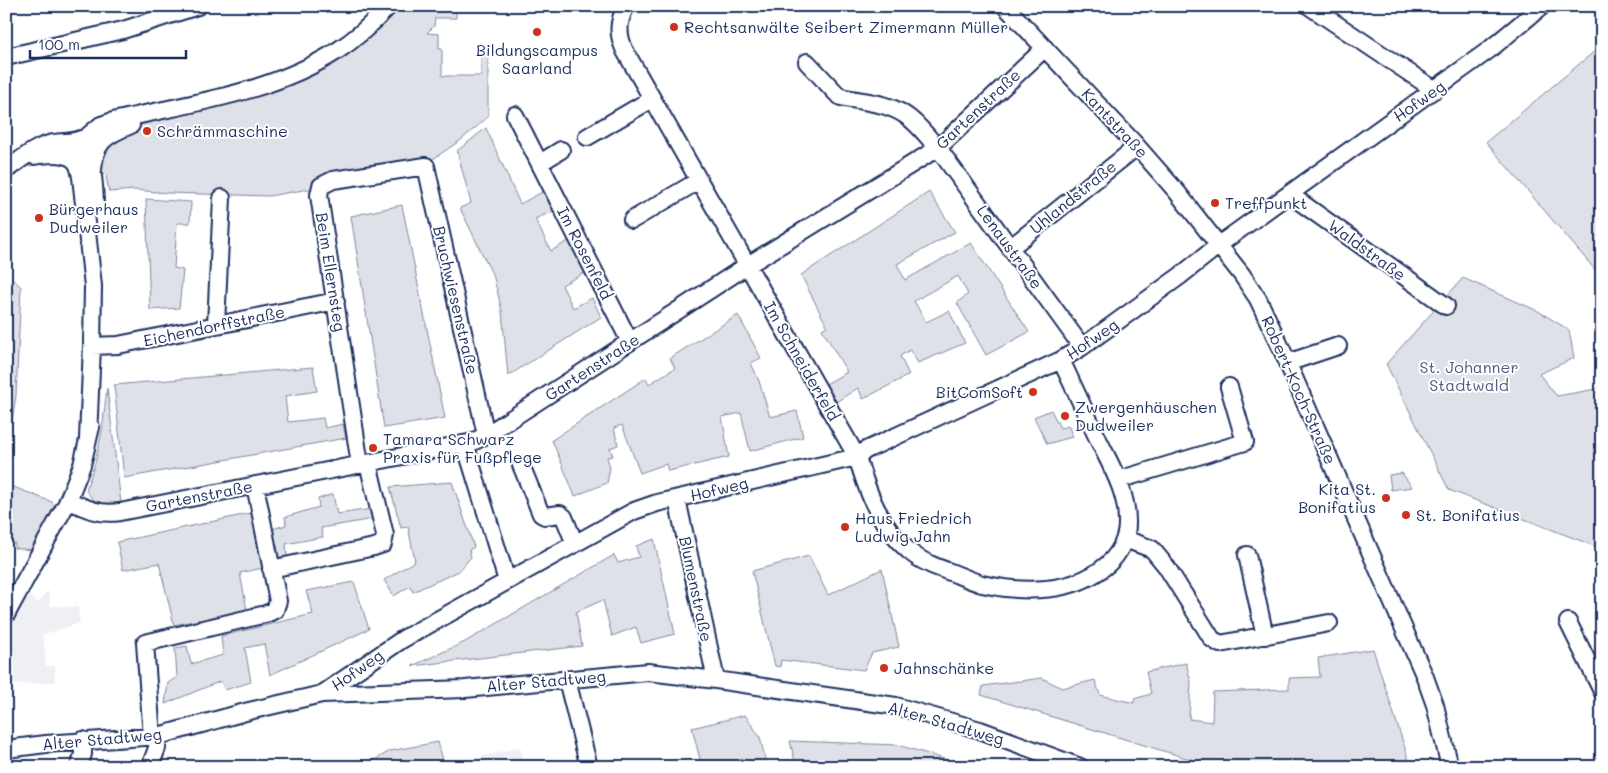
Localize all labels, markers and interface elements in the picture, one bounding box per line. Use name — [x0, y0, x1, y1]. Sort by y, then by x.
place label: Rechtsanwälte Seibert Zimermann Müller — [684, 16, 1008, 37]
marker: Rechtsanwälte Seibert Zimermann Müller — [668, 21, 680, 33]
marker: Bildungscampus Saarland — [531, 26, 543, 38]
scale bar — [30, 28, 186, 60]
text: 100 m — [38, 34, 80, 54]
place label: Bildungscampus Saarland — [476, 39, 598, 78]
street label: Gartenstraße — [931, 64, 1025, 153]
street label: Hofweg — [1389, 75, 1449, 126]
street label: Kantstraße — [1078, 83, 1153, 162]
place label: Schrämmaschine — [157, 120, 288, 141]
marker: Schrämmaschine — [141, 125, 153, 137]
street label: Uhlandstraße — [1025, 155, 1120, 238]
place label: Treffpunkt — [1225, 192, 1307, 213]
marker: Treffpunkt — [1209, 197, 1221, 209]
place label: Bürgerhaus Dudweiler — [49, 198, 138, 237]
street label: Lenaustraße — [973, 201, 1048, 293]
street label: Im Rosenfeld — [553, 203, 618, 303]
street label: Beim Ellernsteg — [312, 211, 351, 333]
marker: Bürgerhaus Dudweiler — [33, 212, 45, 224]
street label: Waldstraße — [1324, 214, 1410, 285]
street label: Bruchwiesenstraße — [429, 224, 484, 376]
street label: Im Schneiderfeld — [760, 297, 845, 424]
street label: Eichendorffstraße — [141, 300, 287, 351]
street label: Robert-Koch-Straße — [1257, 312, 1342, 467]
street label: Hofweg — [1062, 313, 1122, 364]
street label: Gartenstraße — [540, 328, 643, 405]
park label: St. Johanner Stadtwald — [1420, 356, 1518, 395]
place label: BitComSoft — [936, 381, 1023, 402]
marker: BitComSoft — [1027, 386, 1039, 398]
place label: Zwergenhäuschen Dudweiler — [1075, 396, 1217, 435]
marker: Zwergenhäuschen Dudweiler — [1059, 410, 1071, 422]
place label: Tamara Schwarz Praxis für Fußpflege — [383, 428, 542, 467]
marker: Tamara Schwarz Praxis für Fußpflege — [367, 442, 379, 454]
street label: Hofweg — [688, 472, 750, 505]
street label: Gartenstraße — [144, 475, 254, 516]
place label: Kita St. Bonifatius — [1298, 478, 1376, 517]
marker: Kita St. Bonifatius — [1380, 492, 1392, 504]
place label: St. Bonifatius — [1416, 504, 1520, 525]
place label: Haus Friedrich Ludwig Jahn — [855, 507, 971, 546]
marker: St. Bonifatius — [1400, 509, 1412, 521]
marker: Haus Friedrich Ludwig Jahn — [839, 521, 851, 533]
street label: Blumenstraße — [675, 534, 718, 643]
street label: Hofweg — [327, 644, 387, 695]
place label: Jahnschänke — [894, 657, 994, 678]
marker: Jahnschänke — [878, 662, 890, 674]
street label: Alter Stadtweg — [485, 665, 607, 696]
street label: Alter Stadtweg — [886, 696, 1007, 749]
street label: Alter Stadtweg — [41, 723, 163, 754]

